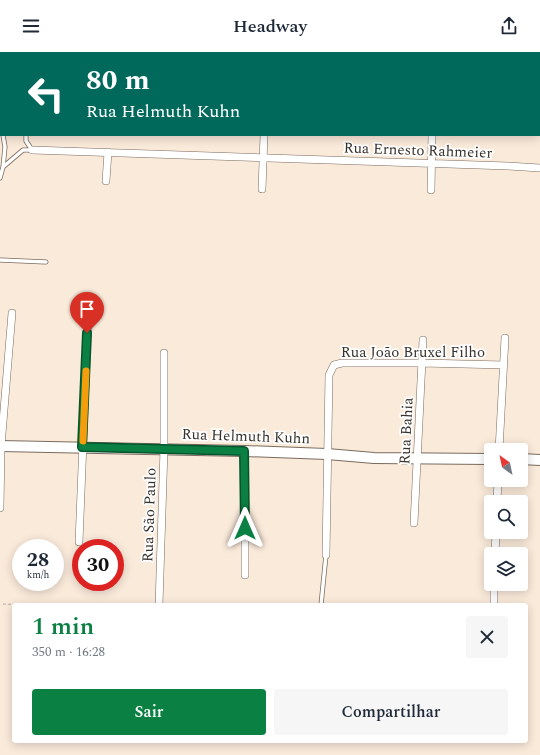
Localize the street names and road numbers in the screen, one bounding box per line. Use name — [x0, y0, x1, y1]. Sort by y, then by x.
street label: Rua Ernesto Rahmeier — [343, 136, 493, 165]
street label: Rua João Bruxel Filho — [341, 341, 485, 364]
street label: Rua Bahia — [393, 396, 420, 465]
street label: Rua Helmuth Kuhn — [181, 423, 311, 450]
street label: Rua São Paulo — [136, 467, 163, 563]

